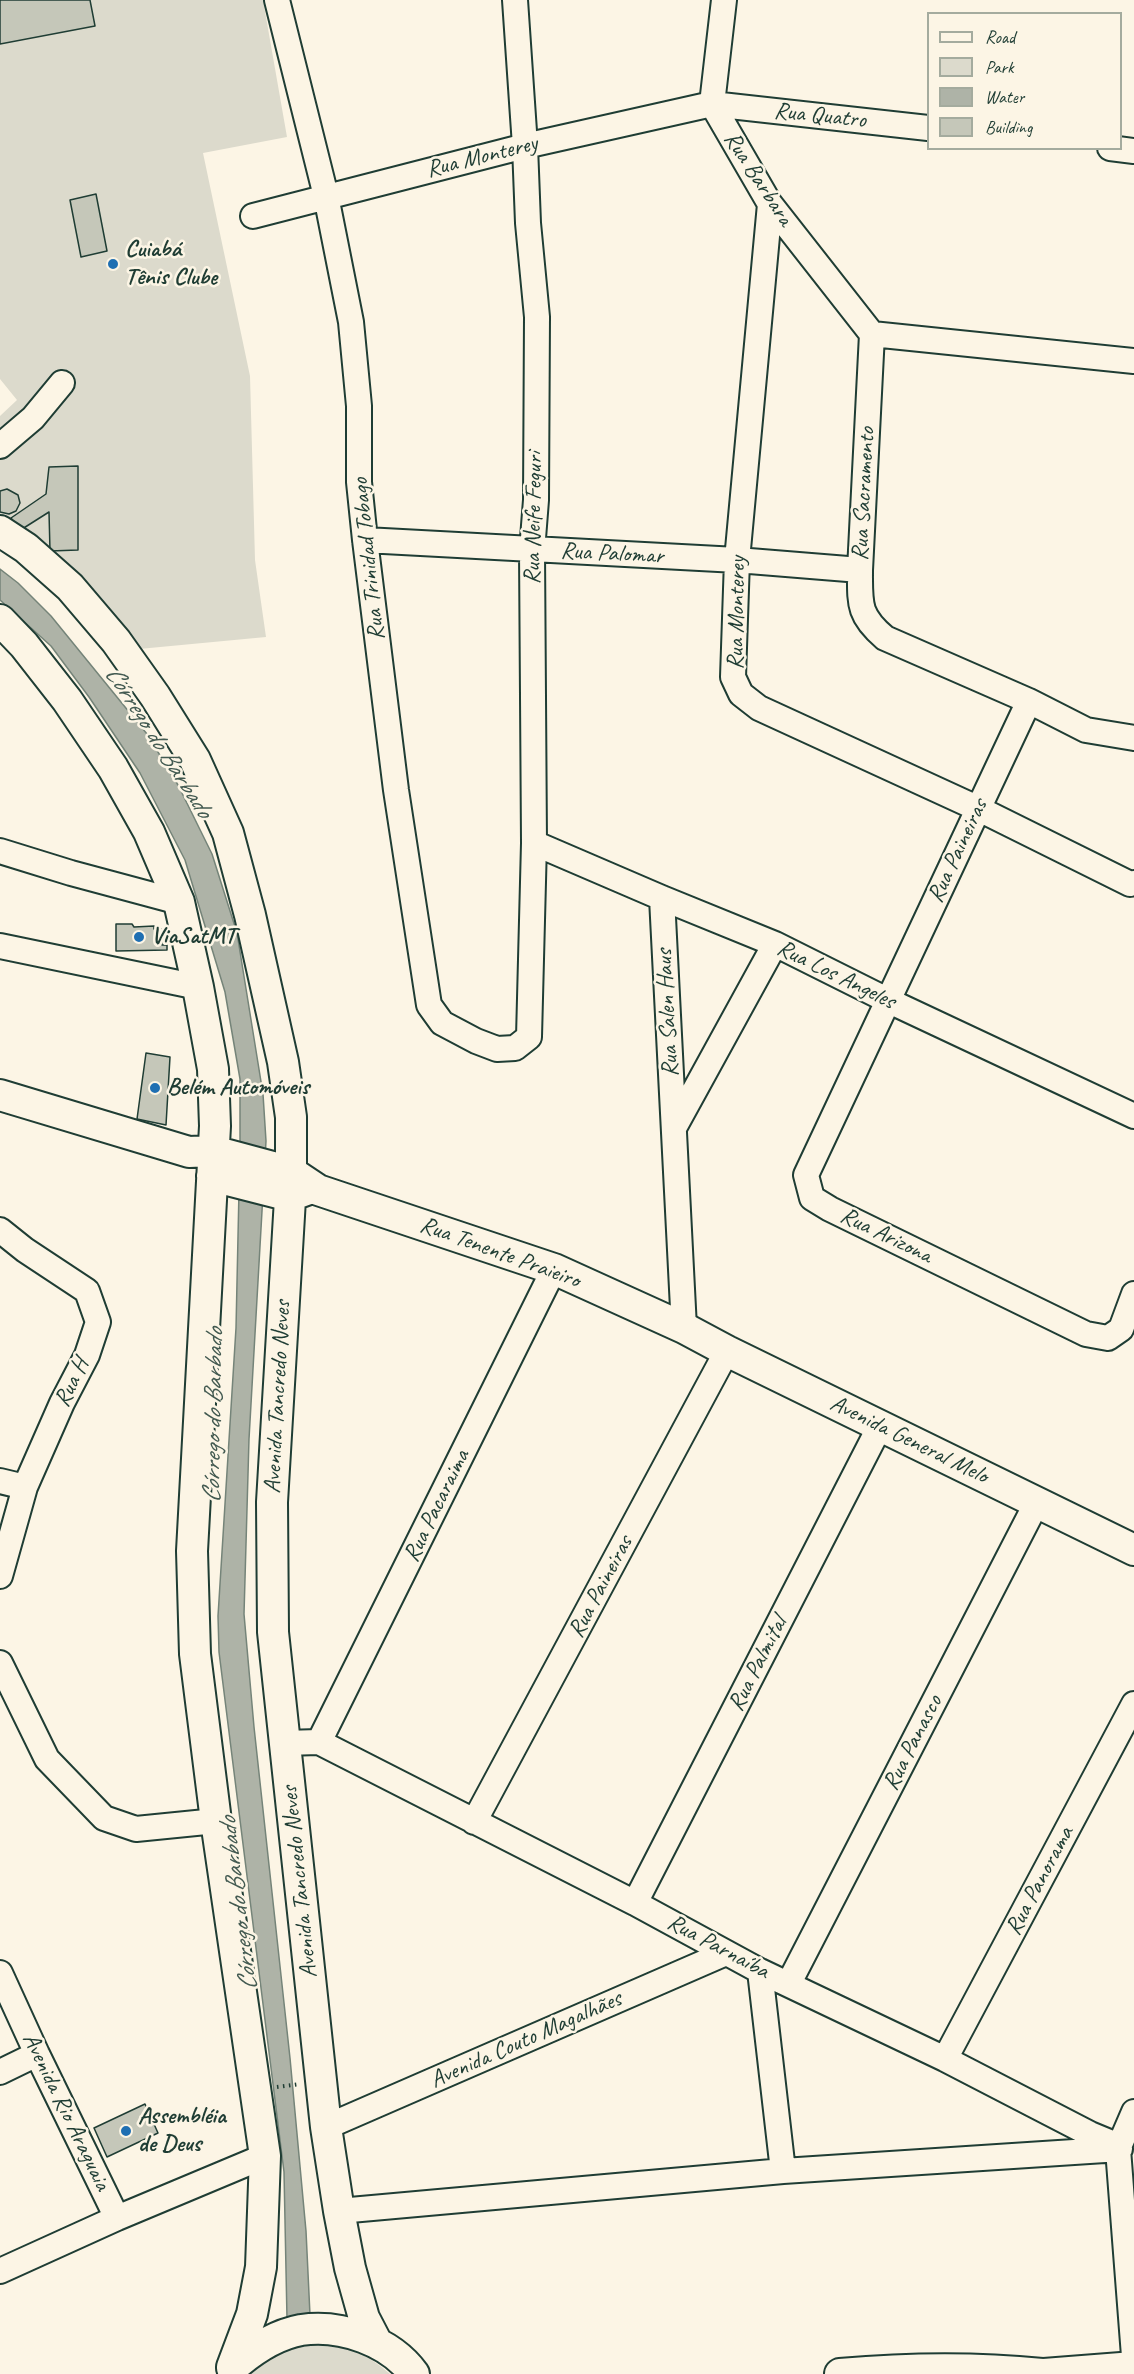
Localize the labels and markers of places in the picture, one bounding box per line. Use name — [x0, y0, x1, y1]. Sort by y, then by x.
place label: Cuiabá Tênis Clube — [125, 236, 217, 292]
marker: Cuiabá Tênis Clube — [106, 257, 120, 271]
place label: ViaSatMT — [151, 923, 235, 951]
marker: ViaSatMT — [132, 930, 146, 944]
place label: Belém Automóveis — [167, 1074, 309, 1102]
marker: Belém Automóveis — [148, 1081, 162, 1095]
place label: Assembléia de Deus — [138, 2103, 226, 2159]
marker: Assembléia de Deus — [119, 2124, 133, 2138]

